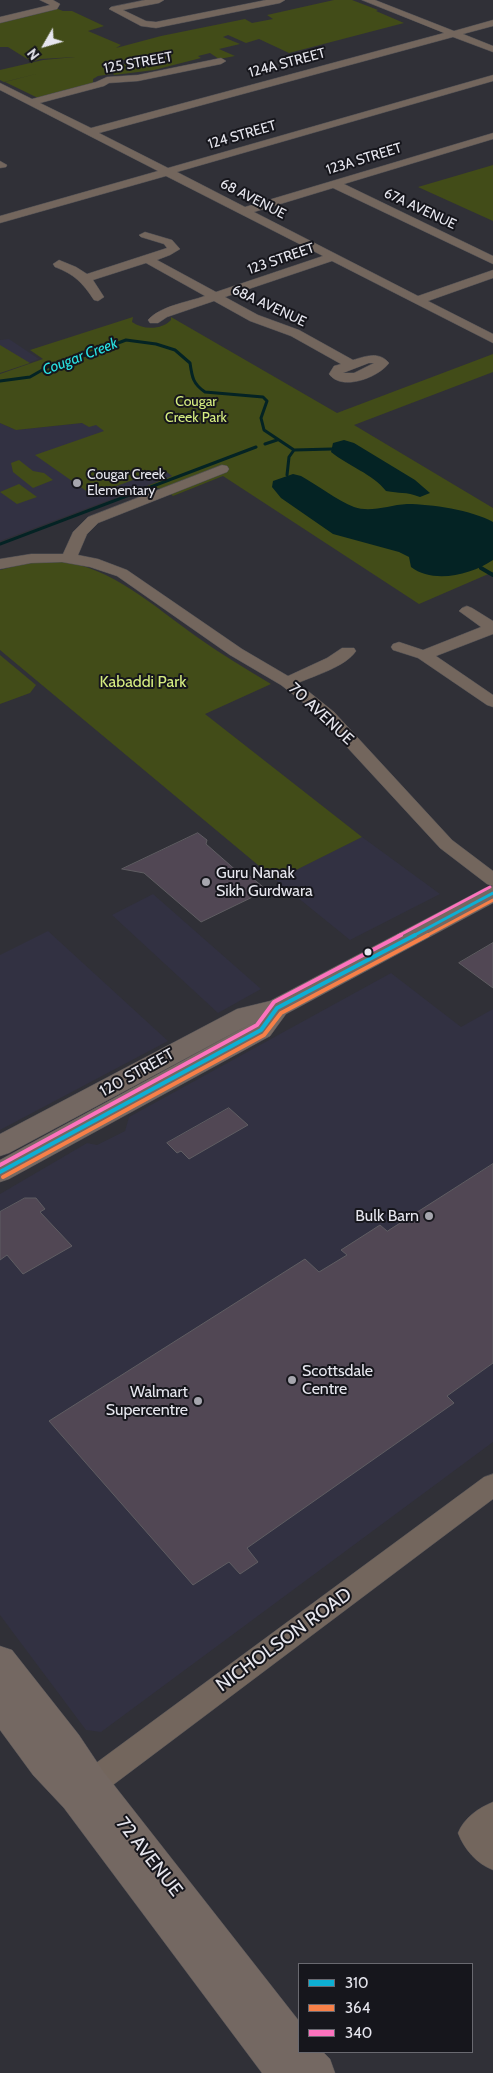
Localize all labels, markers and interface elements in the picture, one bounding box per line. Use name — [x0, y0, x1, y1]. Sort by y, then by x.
north arrow — [20, 20, 70, 70]
text: N — [23, 45, 43, 64]
street label: 124A STREET — [247, 45, 327, 81]
street label: 125 STREET — [102, 49, 174, 77]
street label: 124 STREET — [206, 117, 278, 153]
street label: 123A STREET — [324, 140, 404, 178]
street label: 68 AVENUE — [217, 175, 289, 223]
street label: 67A AVENUE — [381, 185, 459, 233]
street label: 123 STREET — [245, 240, 317, 278]
street label: 68A AVENUE — [229, 281, 309, 331]
water label: Cougar Creek — [40, 334, 120, 380]
park label: Cougar Creek Park — [165, 394, 227, 427]
place label: Cougar Creek Elementary — [87, 467, 165, 500]
marker: Cougar Creek Elementary — [71, 477, 83, 489]
park label: Kabaddi Park — [100, 672, 186, 692]
street label: 70 AVENUE — [284, 679, 358, 749]
place label: Guru Nanak Sikh Gurdwara — [216, 863, 313, 901]
marker: Guru Nanak Sikh Gurdwara — [200, 876, 212, 888]
unlabelled marker — [363, 947, 373, 957]
street label: 120 STREET — [96, 1045, 178, 1101]
place label: Bulk Barn — [355, 1206, 419, 1226]
marker: Bulk Barn — [423, 1210, 435, 1222]
place label: Scottsdale Centre — [302, 1361, 373, 1399]
marker: Scottsdale Centre — [286, 1374, 298, 1386]
place label: Walmart Supercentre — [106, 1382, 188, 1420]
marker: Walmart Supercentre — [192, 1395, 204, 1407]
street label: NICHOLSON ROAD — [212, 1583, 356, 1697]
street label: 72 AVENUE — [111, 1813, 187, 1901]
legend — [298, 1963, 473, 2053]
text: 310 — [345, 1974, 368, 1992]
text: 364 — [345, 1999, 370, 2017]
text: 340 — [345, 2024, 372, 2042]

